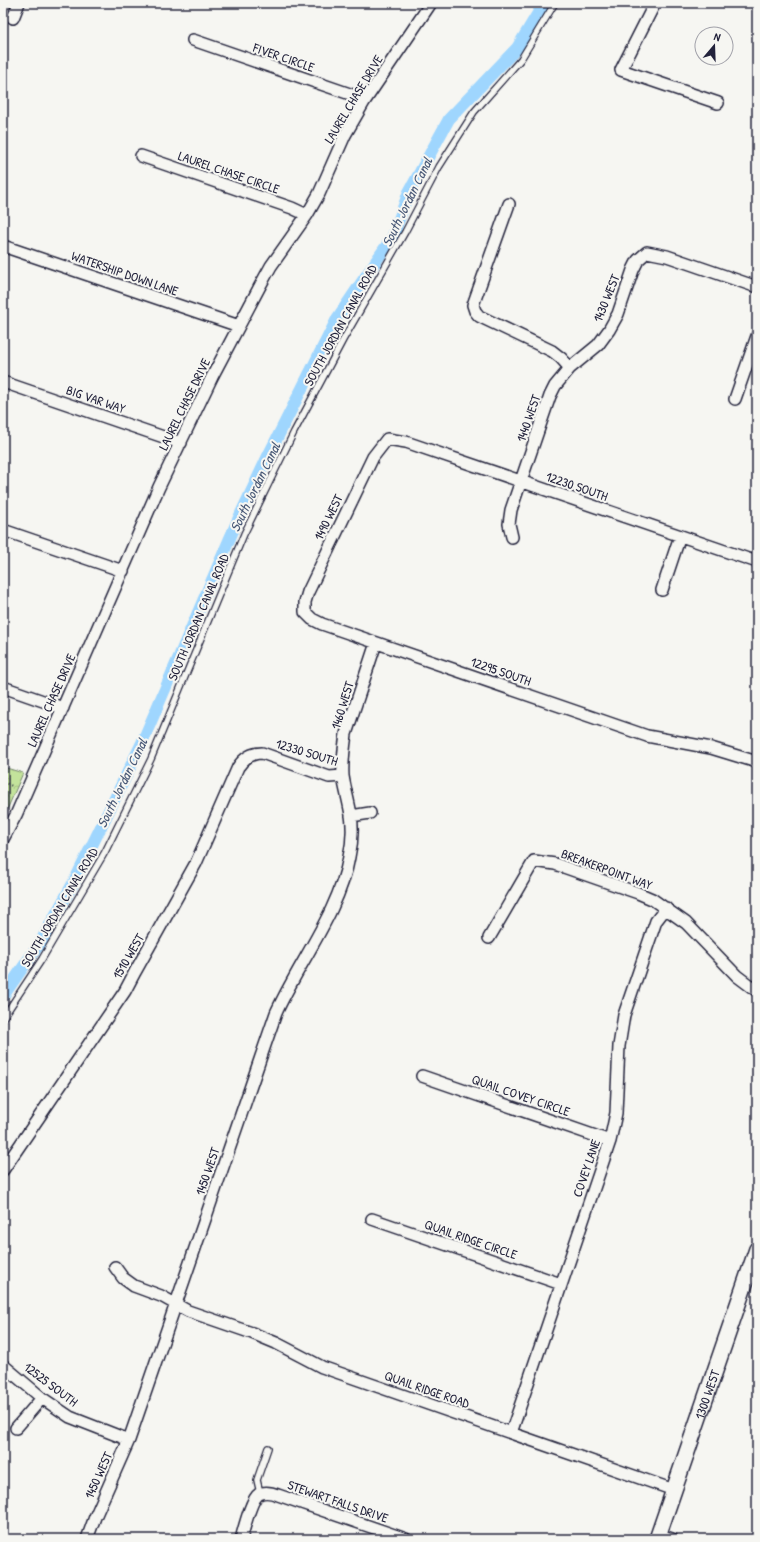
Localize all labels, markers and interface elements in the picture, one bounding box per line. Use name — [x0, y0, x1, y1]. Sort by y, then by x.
north arrow — [694, 26, 734, 66]
text: N — [712, 29, 722, 44]
street label: FIVER CIRCLE — [250, 38, 317, 76]
street label: LAUREL CHASE DRIVE — [319, 51, 387, 147]
street label: LAUREL CHASE CIRCLE — [176, 146, 282, 198]
water label: South Jordan Canal — [377, 153, 437, 250]
street label: WATERSHIP DOWN LANE — [69, 246, 181, 300]
street label: SOUTH JORDAN CANAL ROAD — [299, 260, 381, 389]
street label: 1430 WEST — [588, 271, 624, 325]
street label: LAUREL CHASE DRIVE — [154, 355, 214, 453]
street label: BIG VAR WAY — [64, 380, 128, 418]
street label: 1440 WEST — [511, 391, 545, 444]
water label: South Jordan Canal — [225, 438, 285, 535]
street label: 12230 SOUTH — [544, 467, 610, 505]
street label: 1490 WEST — [309, 490, 347, 543]
street label: SOUTH JORDAN CANAL ROAD — [163, 550, 233, 683]
street label: LAUREL CHASE DRIVE — [22, 650, 80, 749]
street label: 12295 SOUTH — [468, 652, 534, 690]
street label: 1460 WEST — [326, 678, 358, 731]
water label: South Jordan Canal — [92, 734, 152, 831]
street label: 12330 SOUTH — [274, 734, 340, 770]
street label: SOUTH JORDAN CANAL ROAD — [16, 843, 102, 970]
street label: BREAKERPOINT WAY — [559, 844, 655, 894]
street label: 1510 WEST — [108, 929, 149, 982]
street label: QUAIL COVEY CIRCLE — [469, 1070, 573, 1120]
street label: COVEY LANE — [568, 1136, 604, 1199]
street label: 1450 WEST — [190, 1144, 224, 1197]
street label: QUAIL RIDGE CIRCLE — [422, 1215, 520, 1263]
street label: 12525 SOUTH — [20, 1358, 82, 1410]
street label: QUAIL RIDGE ROAD — [382, 1366, 473, 1412]
street label: 1300 WEST — [690, 1366, 724, 1421]
street label: 1450 WEST — [80, 1448, 117, 1501]
street label: STEWART FALLS DRIVE — [285, 1475, 391, 1527]

